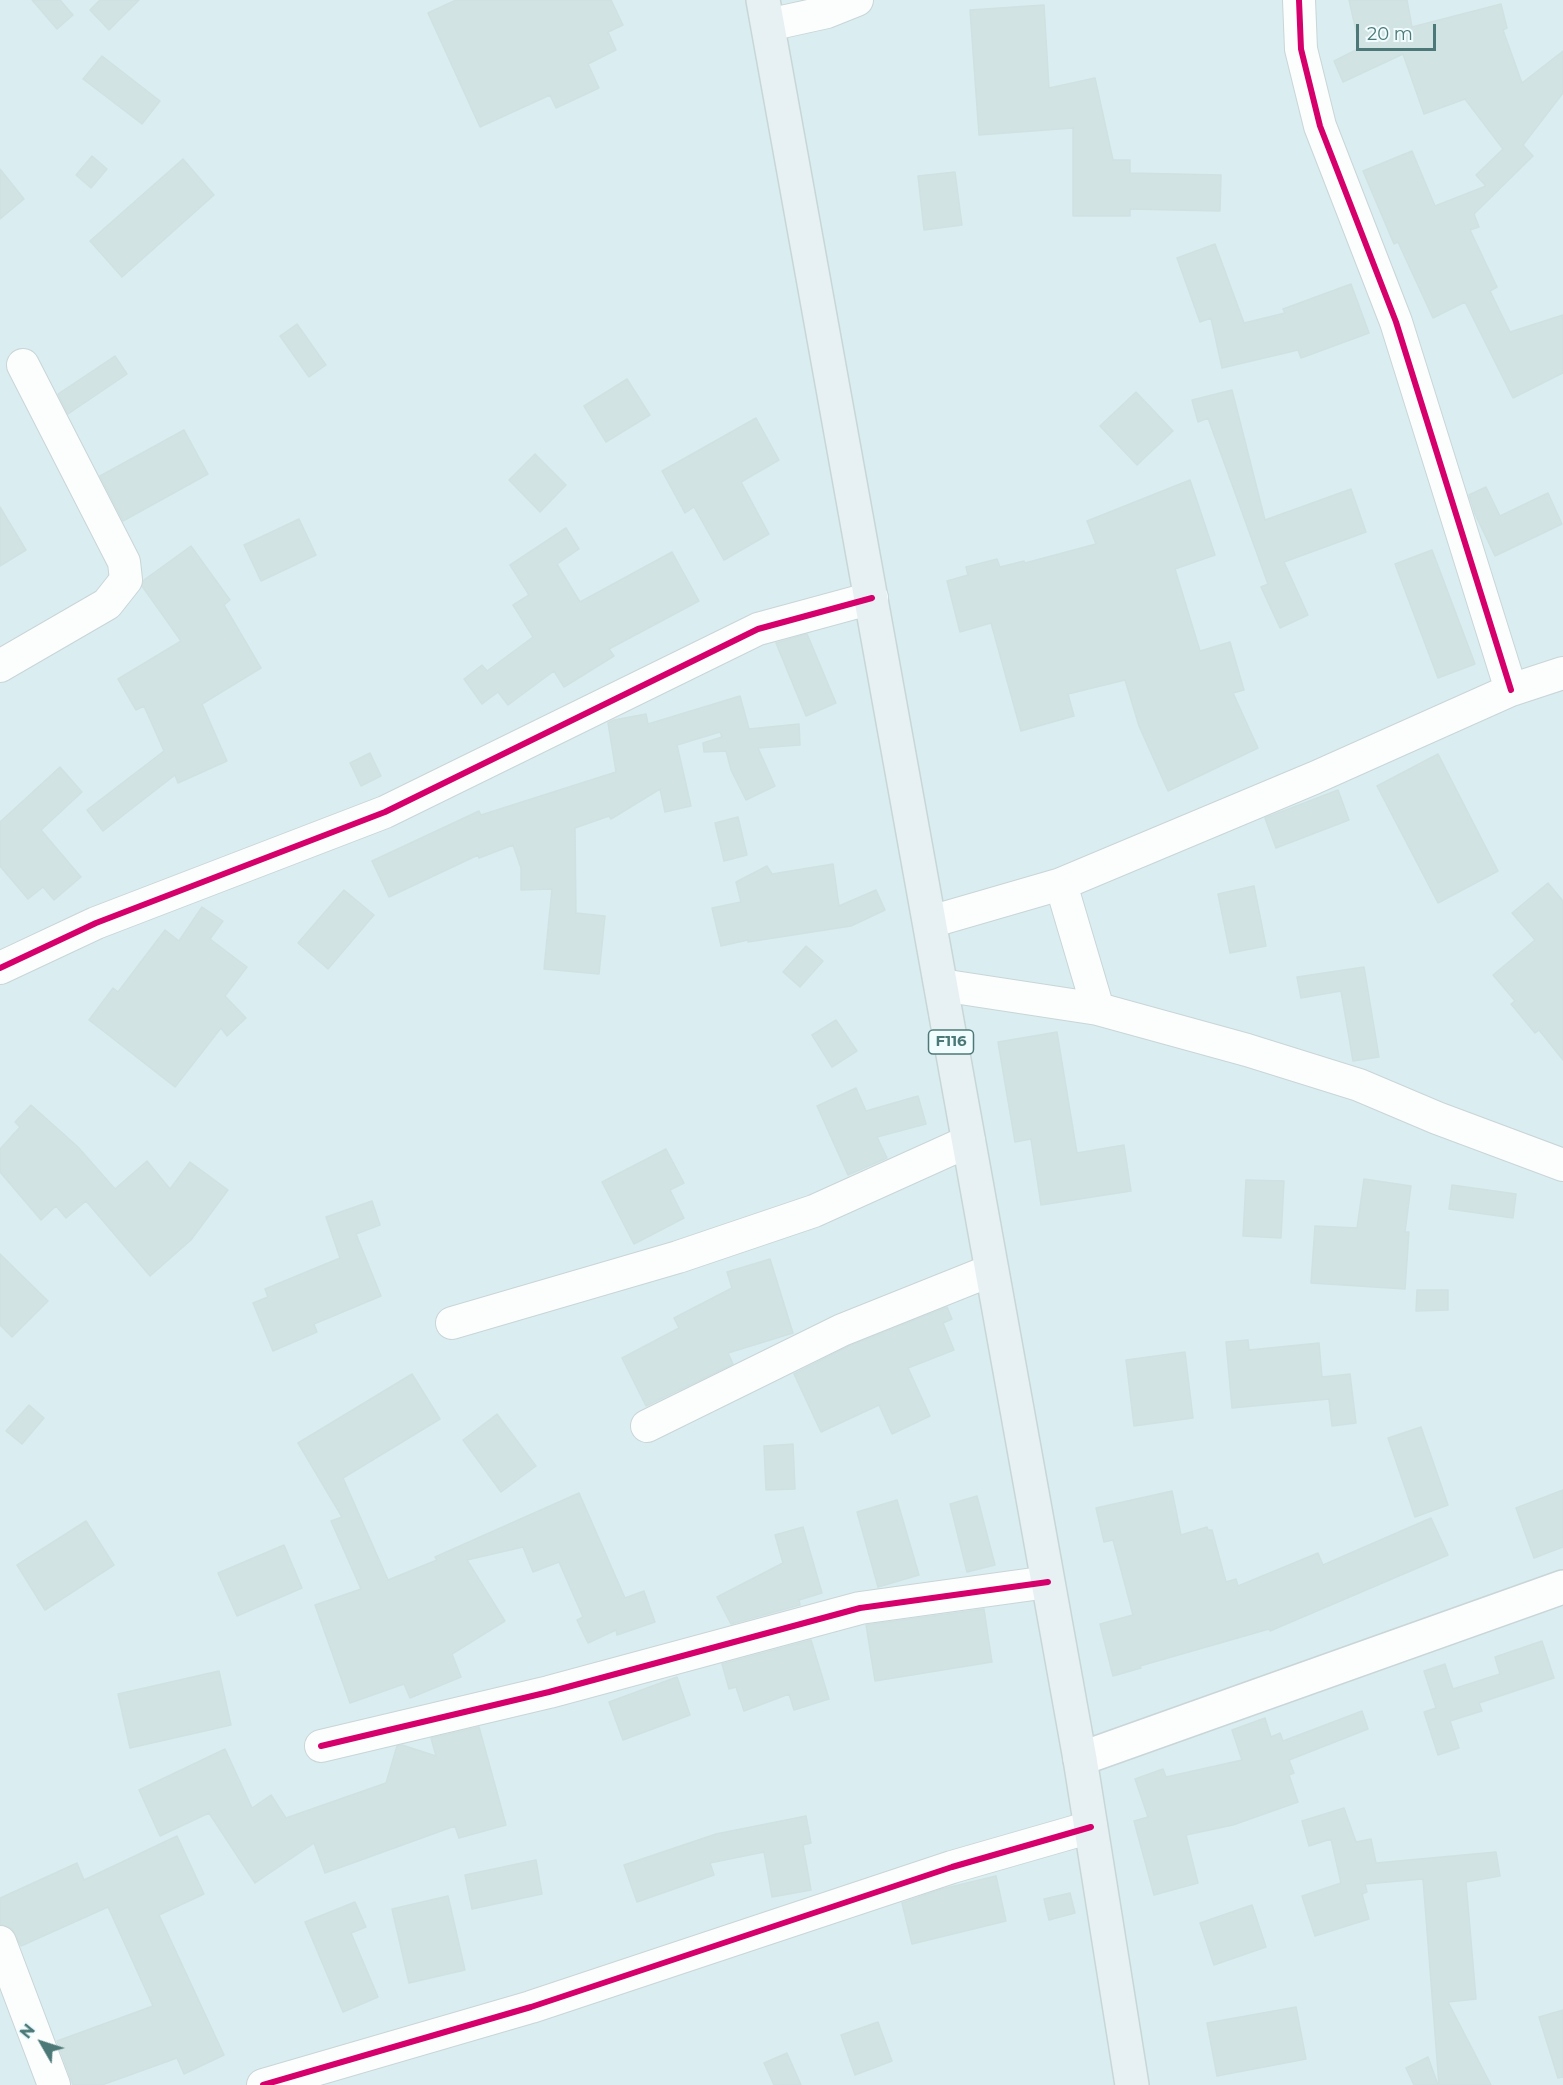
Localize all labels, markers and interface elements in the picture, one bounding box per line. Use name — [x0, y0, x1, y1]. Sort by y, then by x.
scale bar — [1359, 12, 1438, 50]
text: 20 m — [1367, 23, 1413, 45]
road number: F116 — [928, 1030, 974, 1054]
north arrow — [12, 2013, 72, 2073]
text: N — [16, 2020, 39, 2042]

